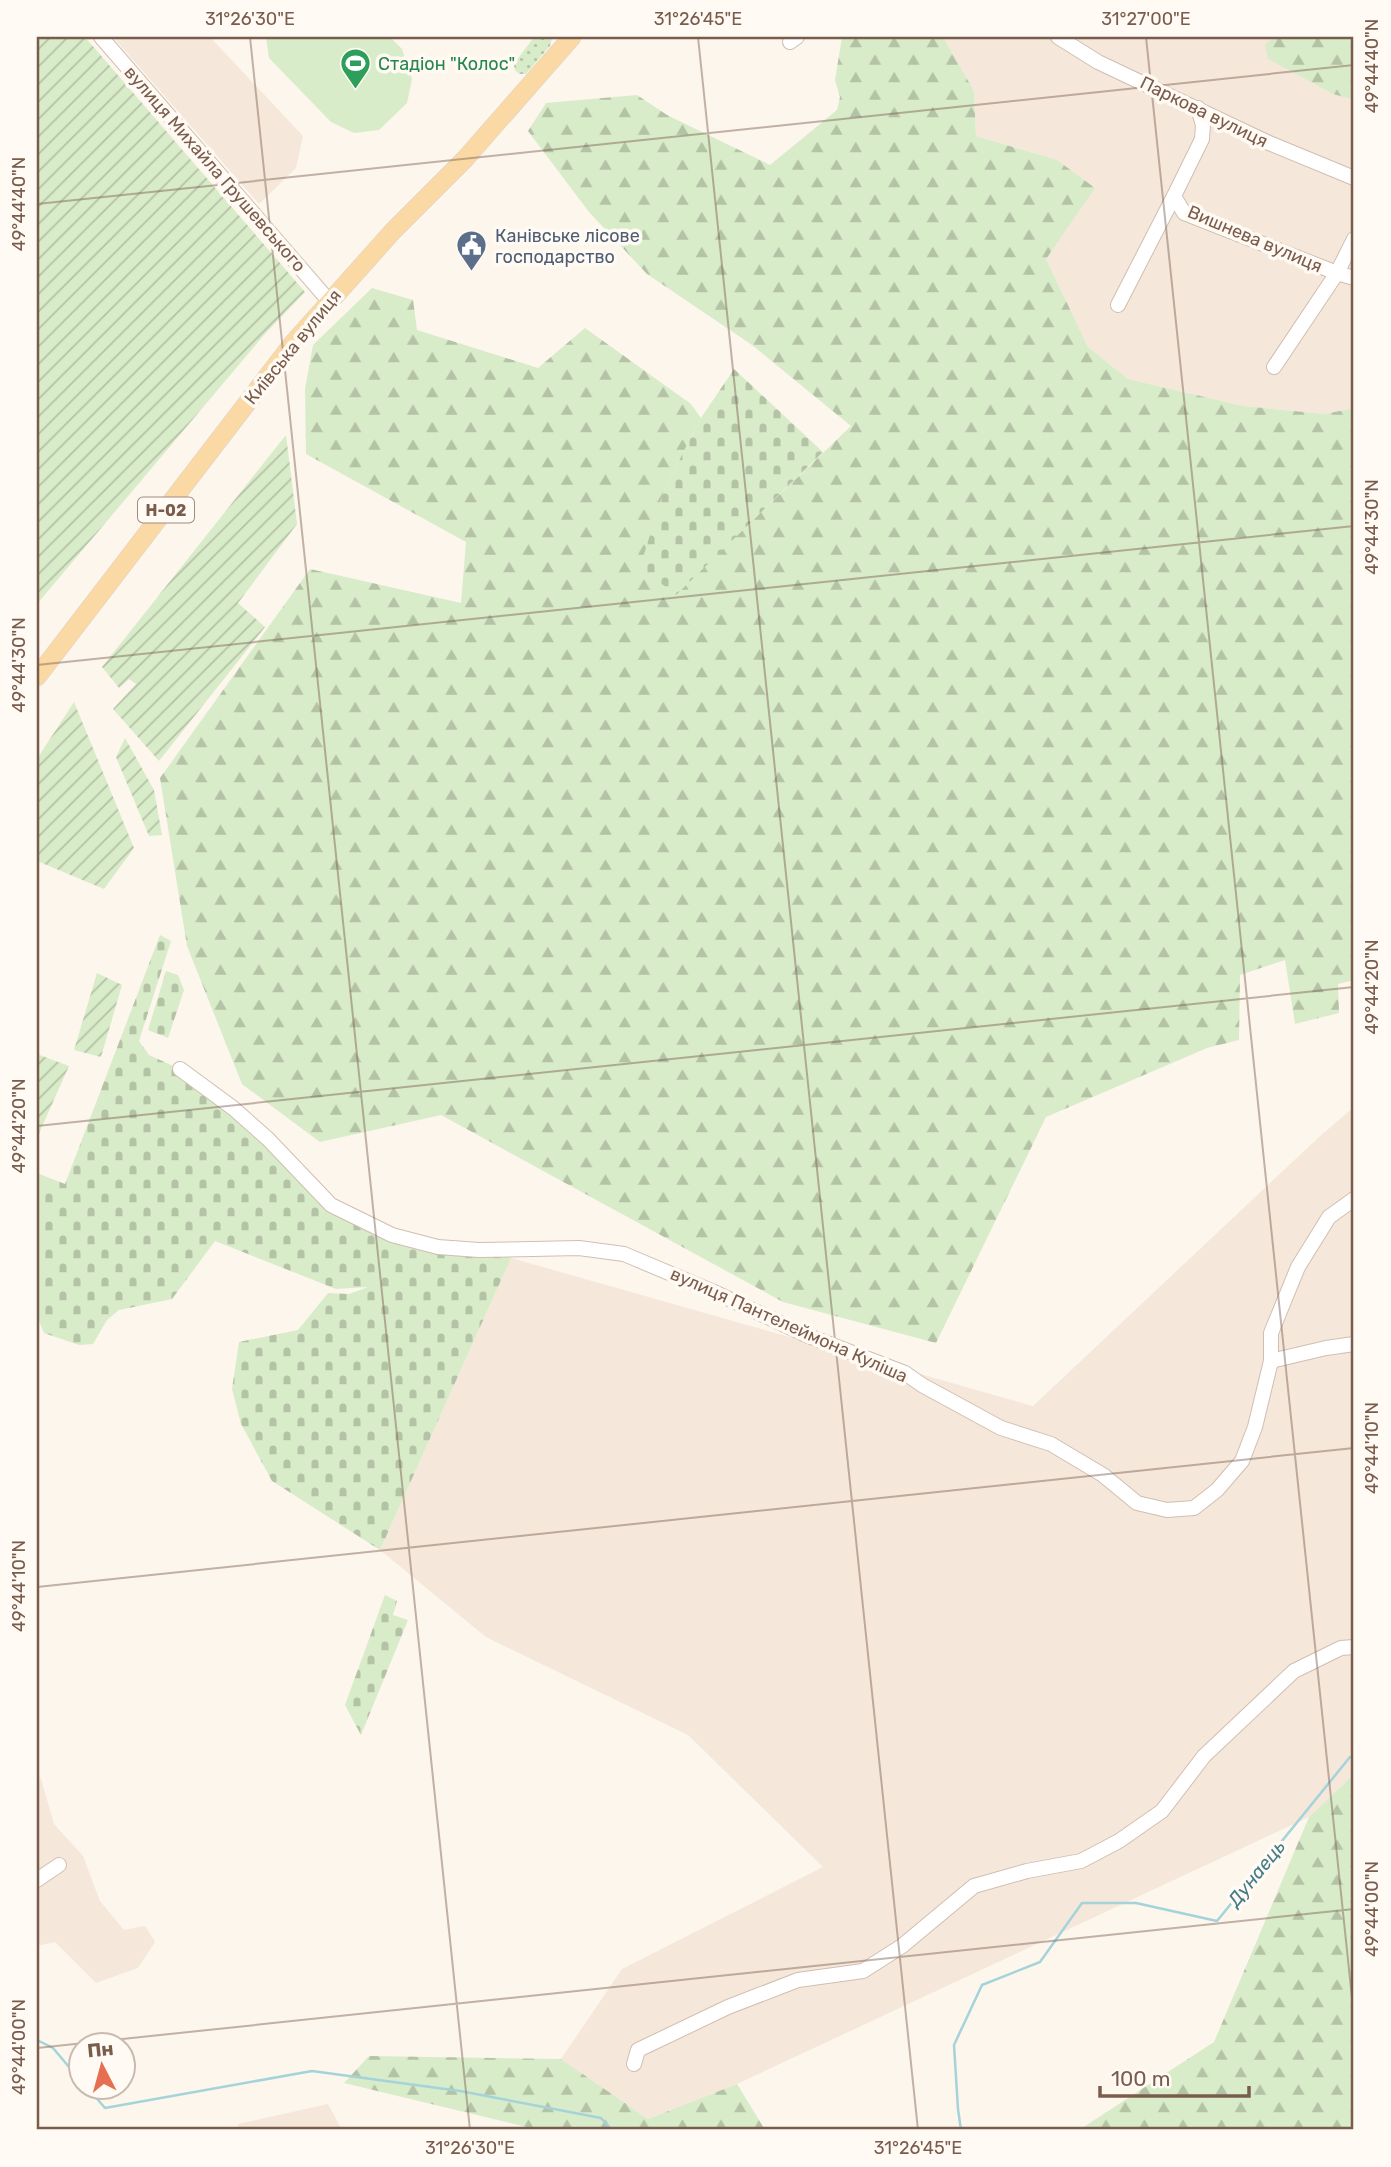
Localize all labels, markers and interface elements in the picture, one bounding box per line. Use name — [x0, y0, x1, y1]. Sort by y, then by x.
text: 31°26'30"E — [205, 8, 295, 30]
text: 31°26'45"E — [654, 8, 742, 30]
text: 31°27'00"E — [1101, 8, 1191, 30]
text: 49°44'40"N — [1361, 19, 1383, 113]
sports icon: Стадіон "Колос" — [338, 47, 372, 91]
place label: Стадіон "Колос" — [378, 53, 515, 75]
street label: вулиця Михайла Грушевського — [120, 62, 310, 276]
street label: Паркова вулиця — [1137, 72, 1271, 152]
text: 49°44'40"N — [8, 157, 30, 251]
street label: Вишнева вулиця — [1184, 201, 1326, 277]
place label: Канівське лісове господарство — [495, 225, 640, 268]
public building icon: Канівське лісове господарство — [455, 229, 489, 273]
street label: Київська вулиця — [240, 285, 346, 409]
text: 49°44'30"N — [1361, 479, 1383, 575]
road number: Н-02 — [138, 498, 194, 523]
text: 49°44'30"N — [8, 617, 30, 713]
text: 49°44'20"N — [1361, 939, 1383, 1035]
text: 49°44'20"N — [8, 1078, 30, 1174]
street label: вулиця Пантелеймона Куліша — [667, 1263, 911, 1387]
text: 49°44'10"N — [1361, 1402, 1383, 1494]
text: 49°44'10"N — [8, 1540, 30, 1632]
water label: Дунаець — [1221, 1835, 1290, 1913]
text: 49°44'00"N — [1361, 1861, 1383, 1957]
text: 49°44'00"N — [8, 1999, 30, 2095]
north arrow — [66, 2030, 136, 2100]
text: Пн — [86, 2037, 115, 2062]
scale bar — [1100, 2055, 1249, 2099]
text: 100 m — [1111, 2066, 1170, 2091]
text: 31°26'30"E — [425, 2137, 515, 2159]
text: 31°26'45"E — [874, 2137, 962, 2159]

